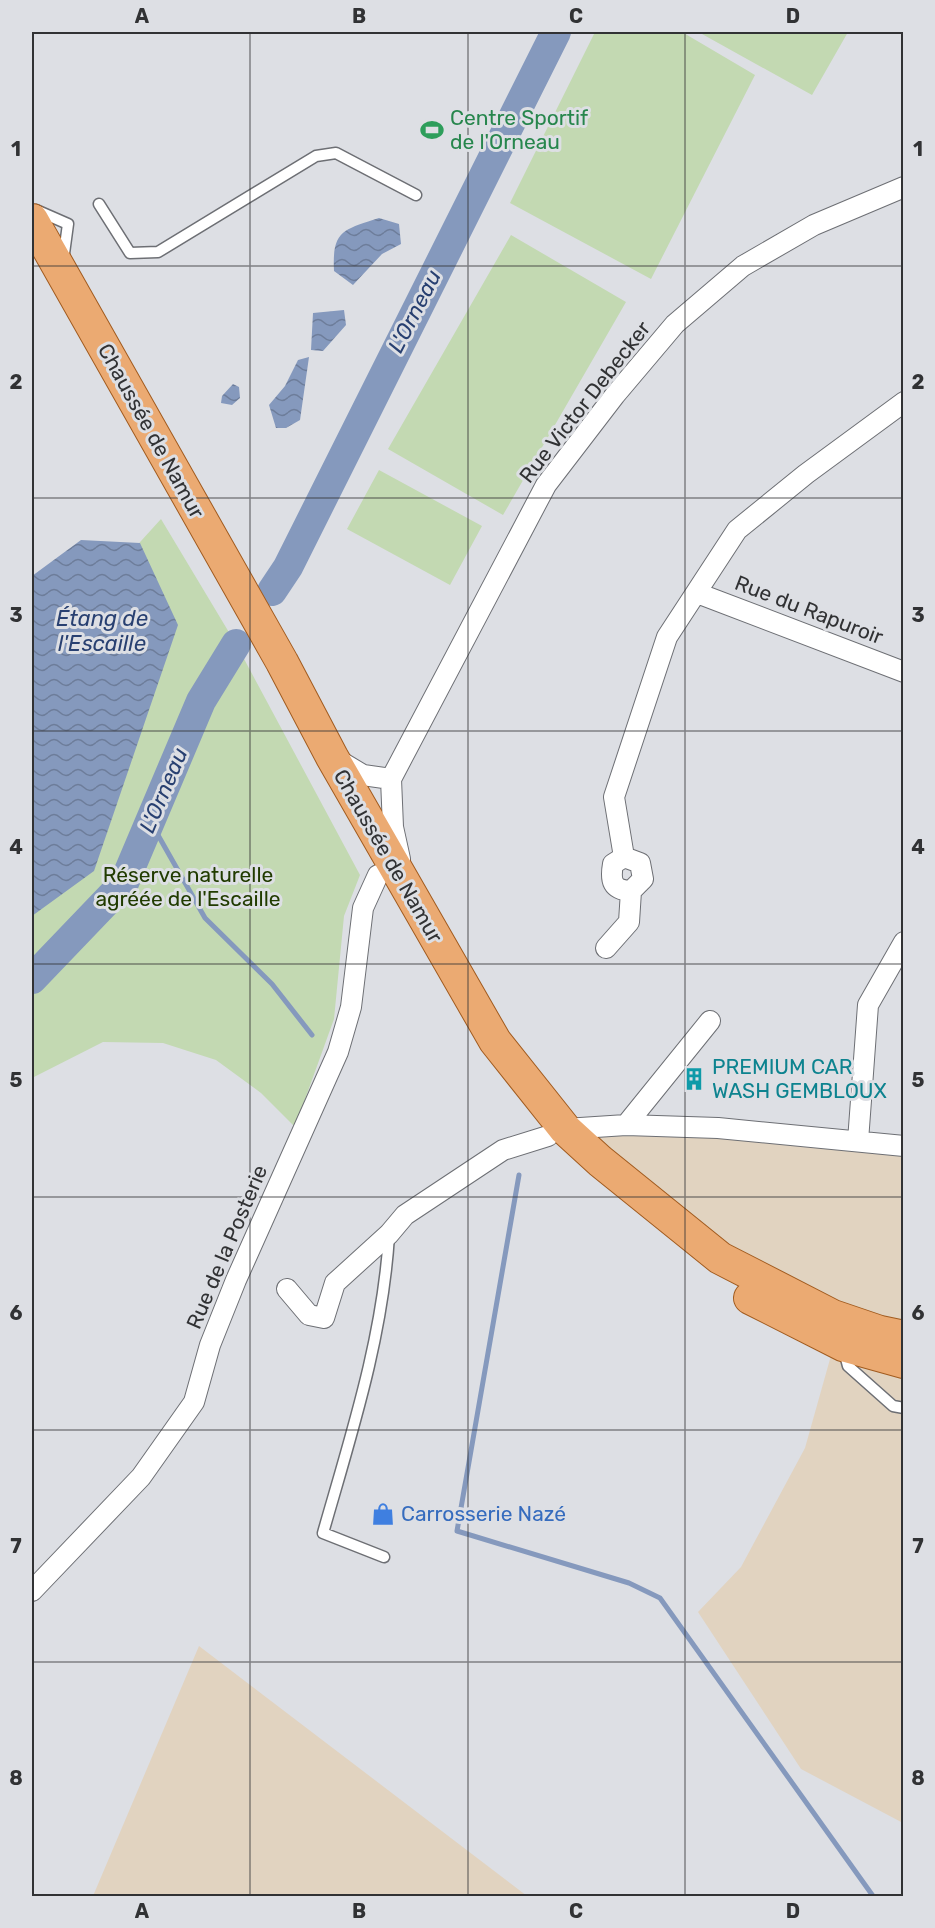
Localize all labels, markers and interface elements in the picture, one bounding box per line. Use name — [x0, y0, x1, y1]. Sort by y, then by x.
text: A — [135, 4, 150, 28]
text: B — [352, 4, 366, 28]
text: C — [569, 4, 583, 28]
text: D — [786, 4, 800, 28]
place label: Centre Sportif de l'Orneau — [450, 105, 588, 154]
sports icon: Centre Sportif de l'Orneau — [419, 117, 445, 143]
text: 1 — [11, 137, 21, 161]
text: 1 — [913, 137, 923, 161]
water label: L'Orneau — [382, 265, 447, 357]
street label: Rue Victor Debecker — [514, 316, 655, 487]
street label: Chaussée de Namur — [93, 339, 210, 523]
text: 2 — [10, 370, 23, 394]
text: 2 — [912, 370, 925, 394]
street label: Rue du Rapuroir — [731, 570, 887, 649]
text: 3 — [9, 603, 23, 627]
text: 3 — [911, 603, 925, 627]
water label: Étang de l'Escaille — [56, 605, 148, 657]
water label: L'Orneau — [134, 744, 193, 837]
street label: Chaussée de Namur — [329, 765, 448, 947]
text: 4 — [9, 835, 23, 859]
text: 4 — [911, 835, 925, 859]
park label: Réserve naturelle agréée de l'Escaille — [95, 862, 281, 911]
place label: PREMIUM CAR WASH GEMBLOUX — [712, 1054, 887, 1103]
building icon: PREMIUM CAR WASH GEMBLOUX — [681, 1066, 707, 1092]
text: 5 — [10, 1068, 23, 1092]
text: 5 — [912, 1068, 925, 1092]
street label: Rue de la Posterie — [181, 1161, 272, 1332]
text: 6 — [9, 1301, 23, 1325]
text: 6 — [911, 1301, 925, 1325]
shop icon: Carrosserie Nazé — [370, 1501, 396, 1527]
place label: Carrosserie Nazé — [401, 1501, 566, 1526]
text: 7 — [10, 1534, 22, 1558]
text: 7 — [912, 1534, 924, 1558]
text: 8 — [9, 1766, 23, 1790]
text: 8 — [911, 1766, 925, 1790]
text: A — [135, 1899, 150, 1923]
text: B — [352, 1899, 366, 1923]
text: C — [569, 1899, 583, 1923]
text: D — [786, 1899, 800, 1923]

